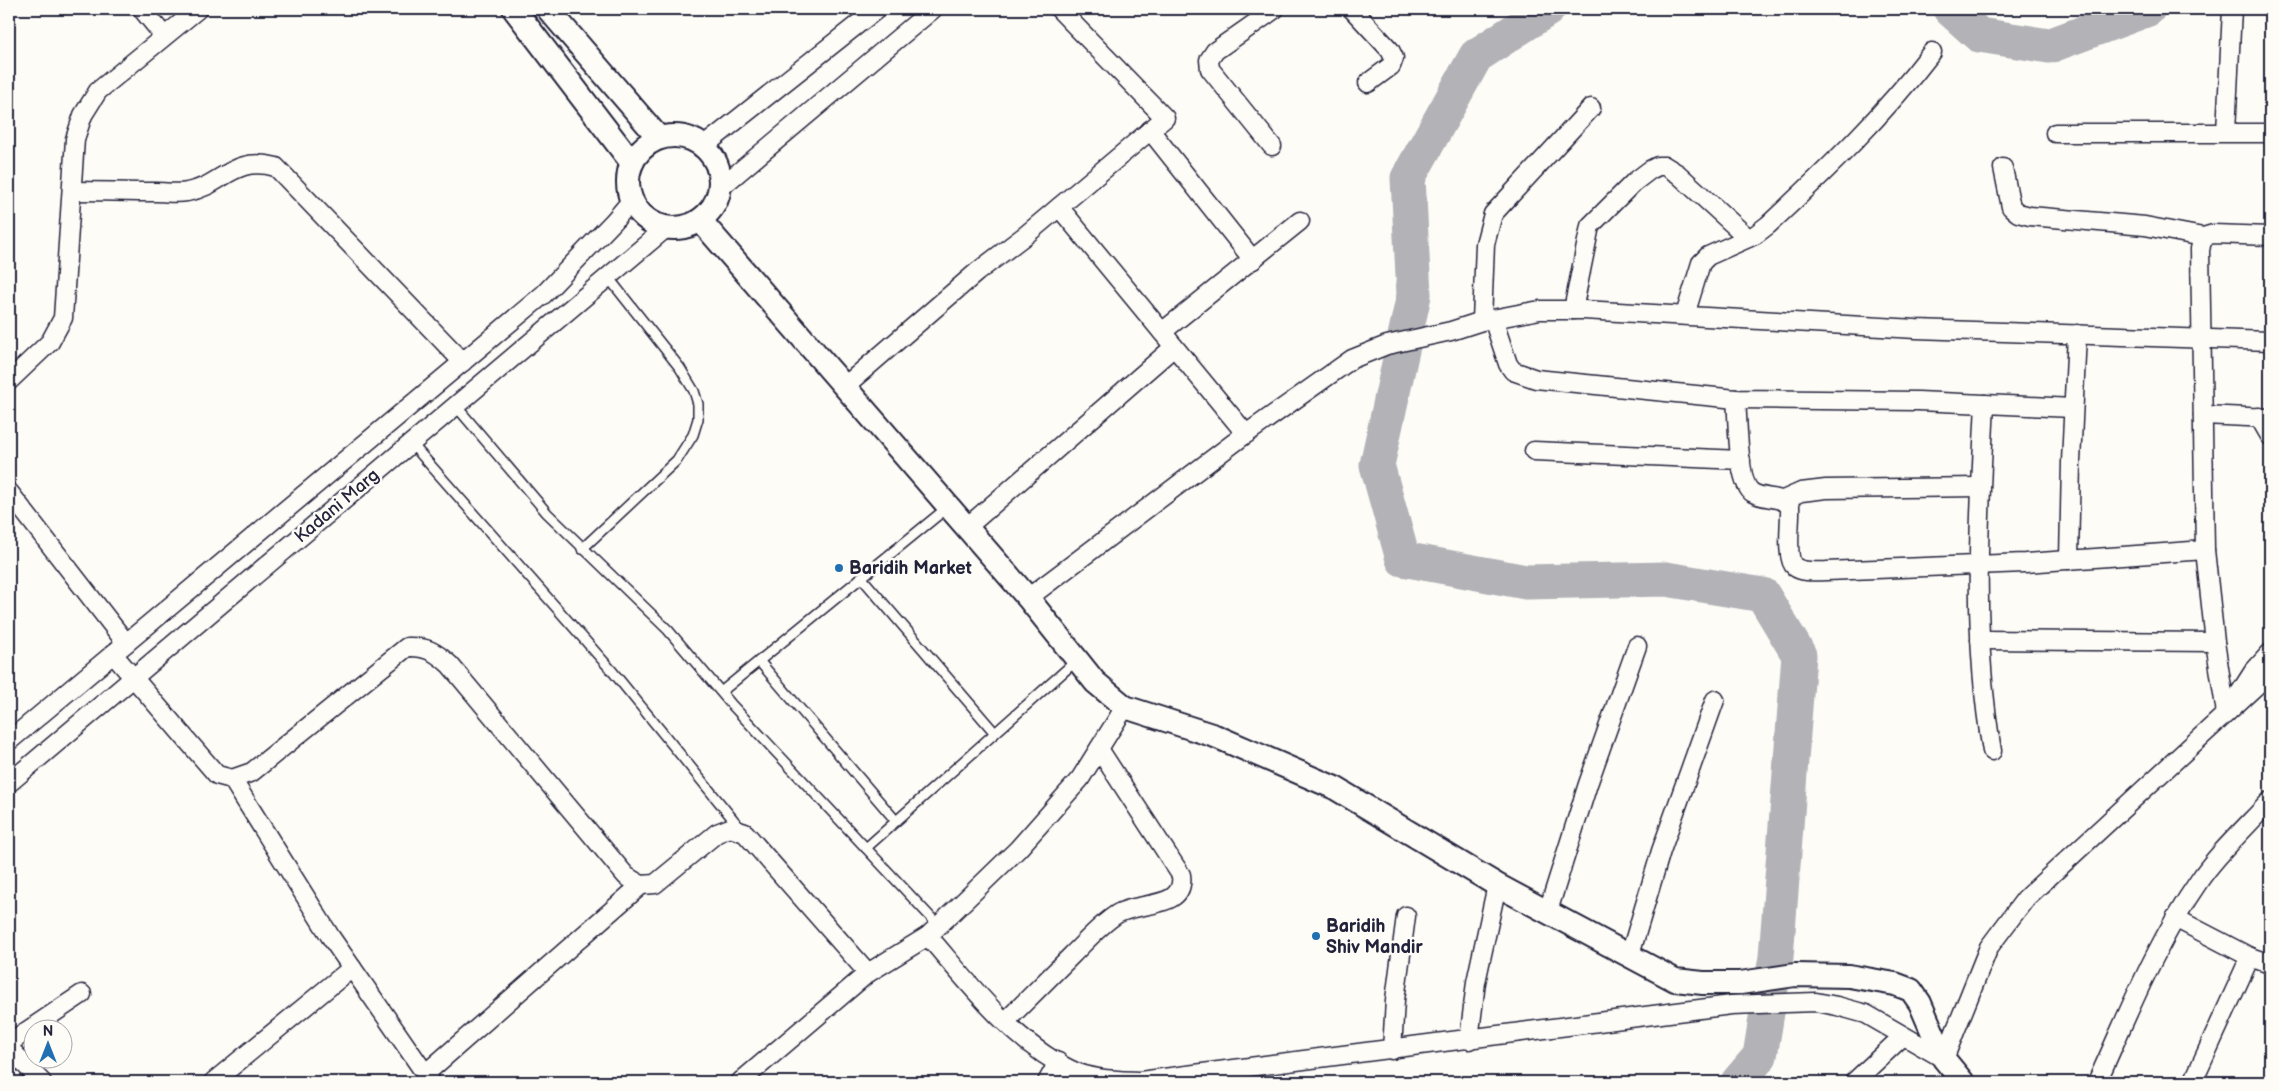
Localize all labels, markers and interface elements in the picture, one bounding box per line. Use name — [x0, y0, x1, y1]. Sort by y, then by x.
street label: Kadani Marg — [291, 465, 383, 547]
place label: Baridih Market — [849, 558, 972, 579]
marker: Baridih Market — [833, 562, 845, 574]
place label: Baridih Shiv Mandir — [1326, 916, 1423, 958]
marker: Baridih Shiv Mandir — [1310, 930, 1322, 942]
north arrow — [22, 1018, 72, 1068]
text: N — [43, 1023, 53, 1040]

